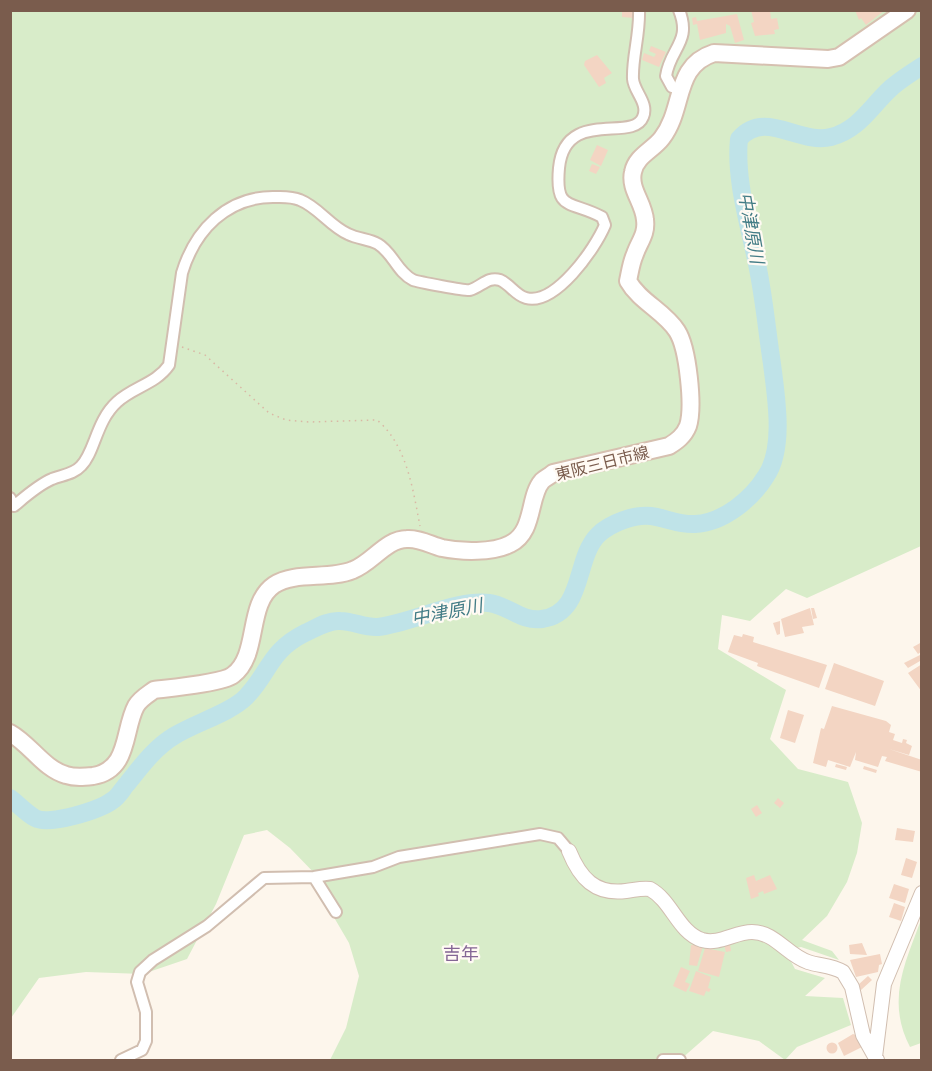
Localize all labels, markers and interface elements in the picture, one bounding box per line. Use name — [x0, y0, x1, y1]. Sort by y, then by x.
water label: 中津原川 — [735, 190, 769, 267]
street label: 東阪三日市線 — [553, 442, 651, 483]
water label: 中津原川 — [409, 593, 486, 629]
district label: 吉年 — [443, 942, 479, 964]

